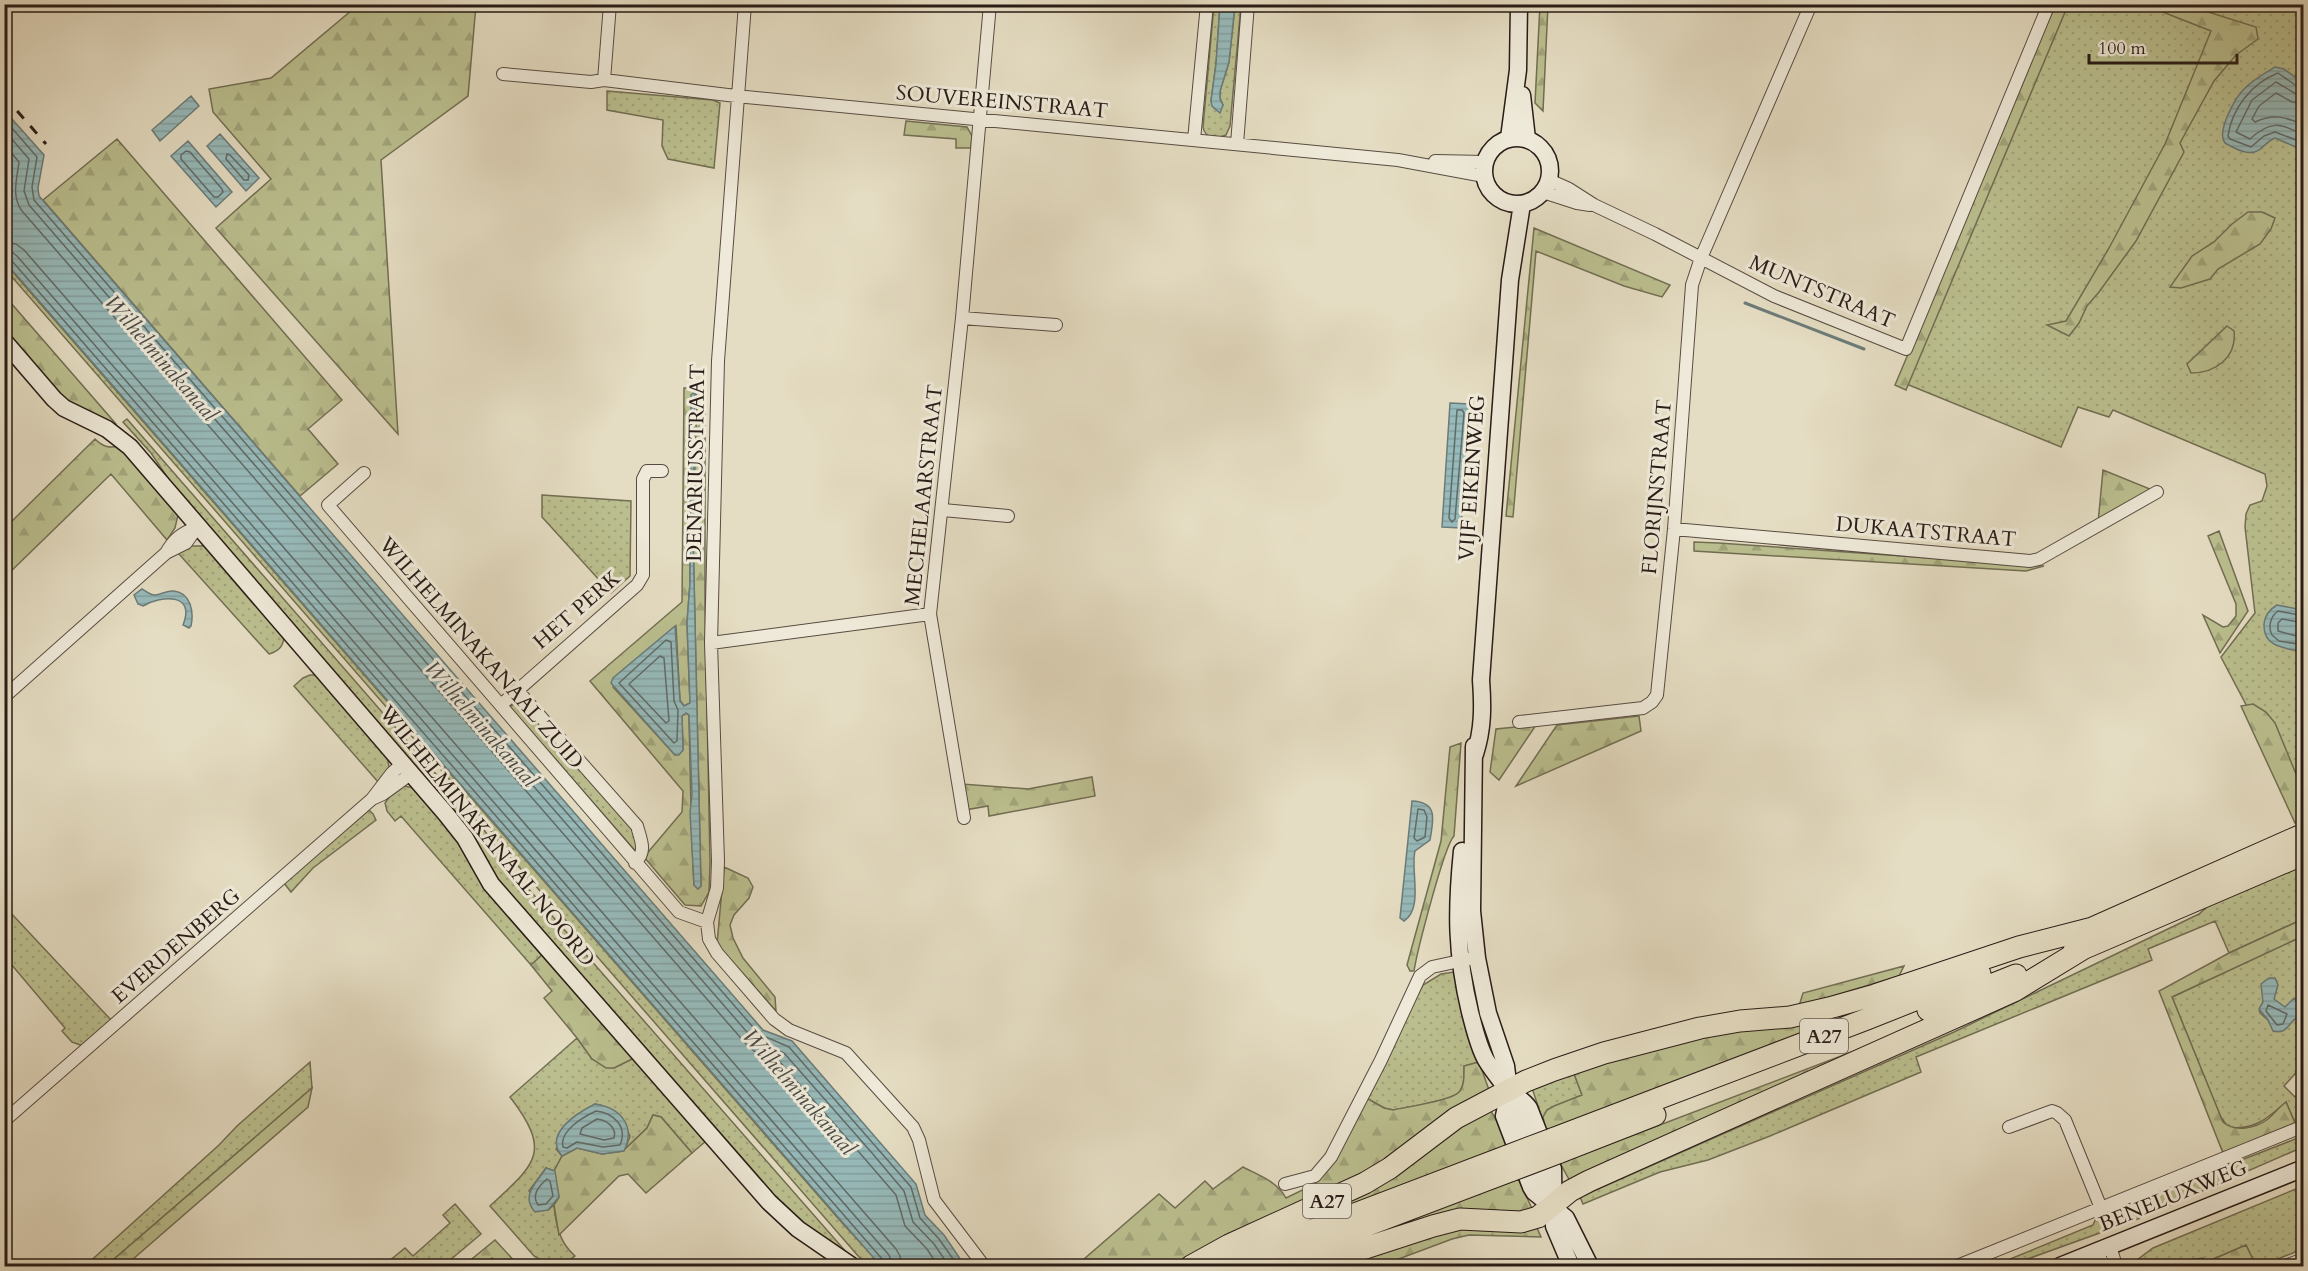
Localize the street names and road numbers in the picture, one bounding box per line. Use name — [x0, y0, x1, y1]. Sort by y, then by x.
street label: SOUVEREINSTRAAT — [895, 78, 1109, 126]
street label: MUNTSTRAAT — [1745, 248, 1899, 336]
street label: DENARIUSSTRAAT — [680, 364, 712, 562]
street label: MECHELAARSTRAAT — [898, 383, 950, 607]
street label: VIJF EIKENWEG — [1452, 393, 1492, 562]
street label: FLORIJNSTRAAT — [1635, 398, 1679, 576]
street label: DUKAATSTRAAT — [1835, 510, 2017, 554]
street label: WILHELMINAKANAAL ZUID — [371, 530, 590, 775]
street label: HET PERK — [527, 564, 627, 656]
street label: WILHELMINAKANAAL NOORD — [372, 698, 602, 973]
street label: EVERDENBERG — [105, 882, 247, 1010]
road number: A27 — [1800, 1019, 1848, 1053]
street label: BENELUXWEG — [2095, 1153, 2252, 1239]
road number: A27 — [1303, 1184, 1351, 1218]

